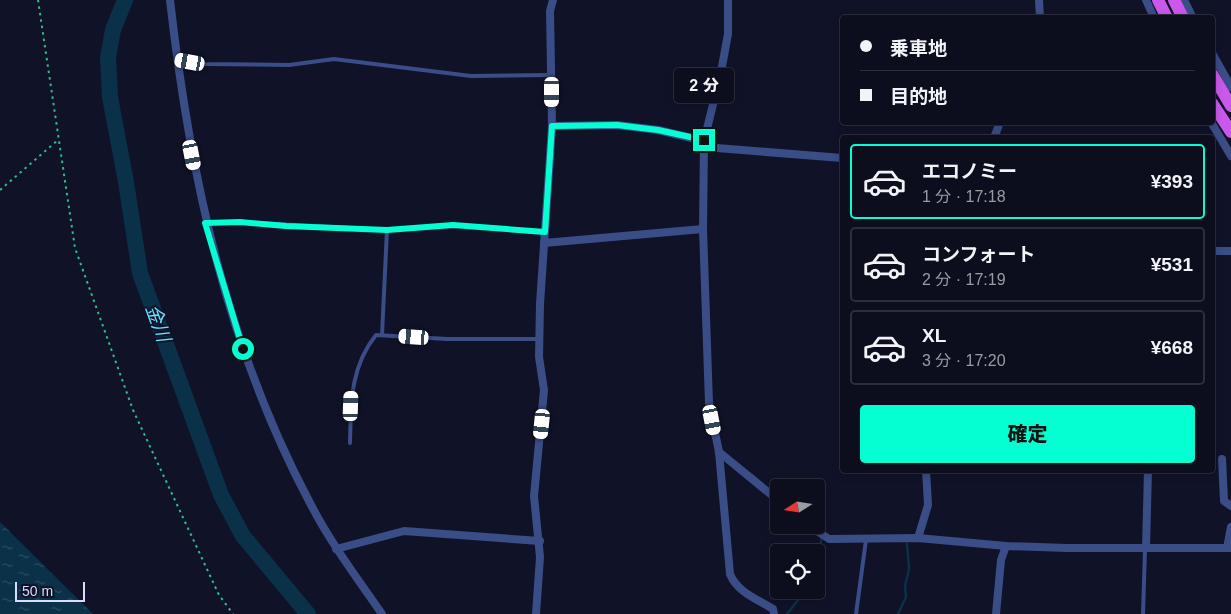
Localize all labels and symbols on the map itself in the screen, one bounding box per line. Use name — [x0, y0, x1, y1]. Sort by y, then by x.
car — [173, 52, 206, 72]
callout: 2 分 — [674, 68, 734, 102]
car — [544, 77, 559, 107]
route end — [693, 129, 715, 151]
car — [181, 139, 202, 171]
water label: 金川 — [142, 302, 175, 346]
car — [398, 328, 429, 346]
route start — [232, 338, 254, 360]
car — [342, 391, 359, 421]
car — [701, 404, 722, 436]
car — [532, 408, 551, 440]
north arrow — [770, 479, 825, 534]
scale bar — [15, 579, 85, 602]

